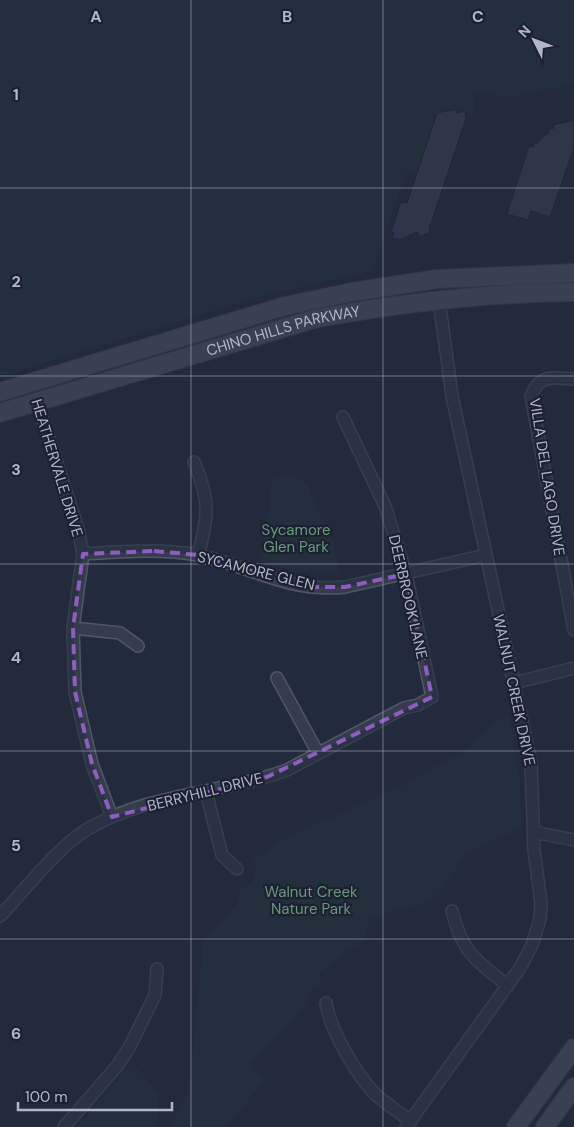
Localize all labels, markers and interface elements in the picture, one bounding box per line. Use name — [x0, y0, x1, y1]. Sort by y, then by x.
text: A — [90, 6, 102, 27]
text: B — [282, 6, 292, 27]
text: C — [472, 6, 484, 27]
north arrow — [509, 15, 559, 65]
text: N — [514, 21, 534, 41]
text: 1 — [13, 84, 19, 105]
text: 2 — [11, 271, 21, 292]
street label: CHINO HILLS PARKWAY — [204, 301, 362, 361]
street label: HEATHERVALE DRIVE — [27, 397, 87, 539]
street label: VILLA DEL LAGO DRIVE — [525, 397, 569, 557]
text: 3 — [11, 459, 21, 480]
park label: Sycamore Glen Park — [261, 520, 331, 557]
street label: DEERBROOK LANE — [384, 533, 432, 661]
street label: SYCAMORE GLEN — [195, 547, 317, 595]
street label: WALNUT CREEK DRIVE — [488, 612, 540, 768]
text: 4 — [11, 647, 21, 668]
street label: BERRYHILL DRIVE — [145, 768, 265, 816]
text: 5 — [11, 835, 21, 856]
park label: Walnut Creek Nature Park — [265, 882, 358, 919]
text: 6 — [11, 1023, 21, 1044]
scale bar — [18, 1080, 171, 1112]
text: 100 m — [25, 1087, 68, 1107]

